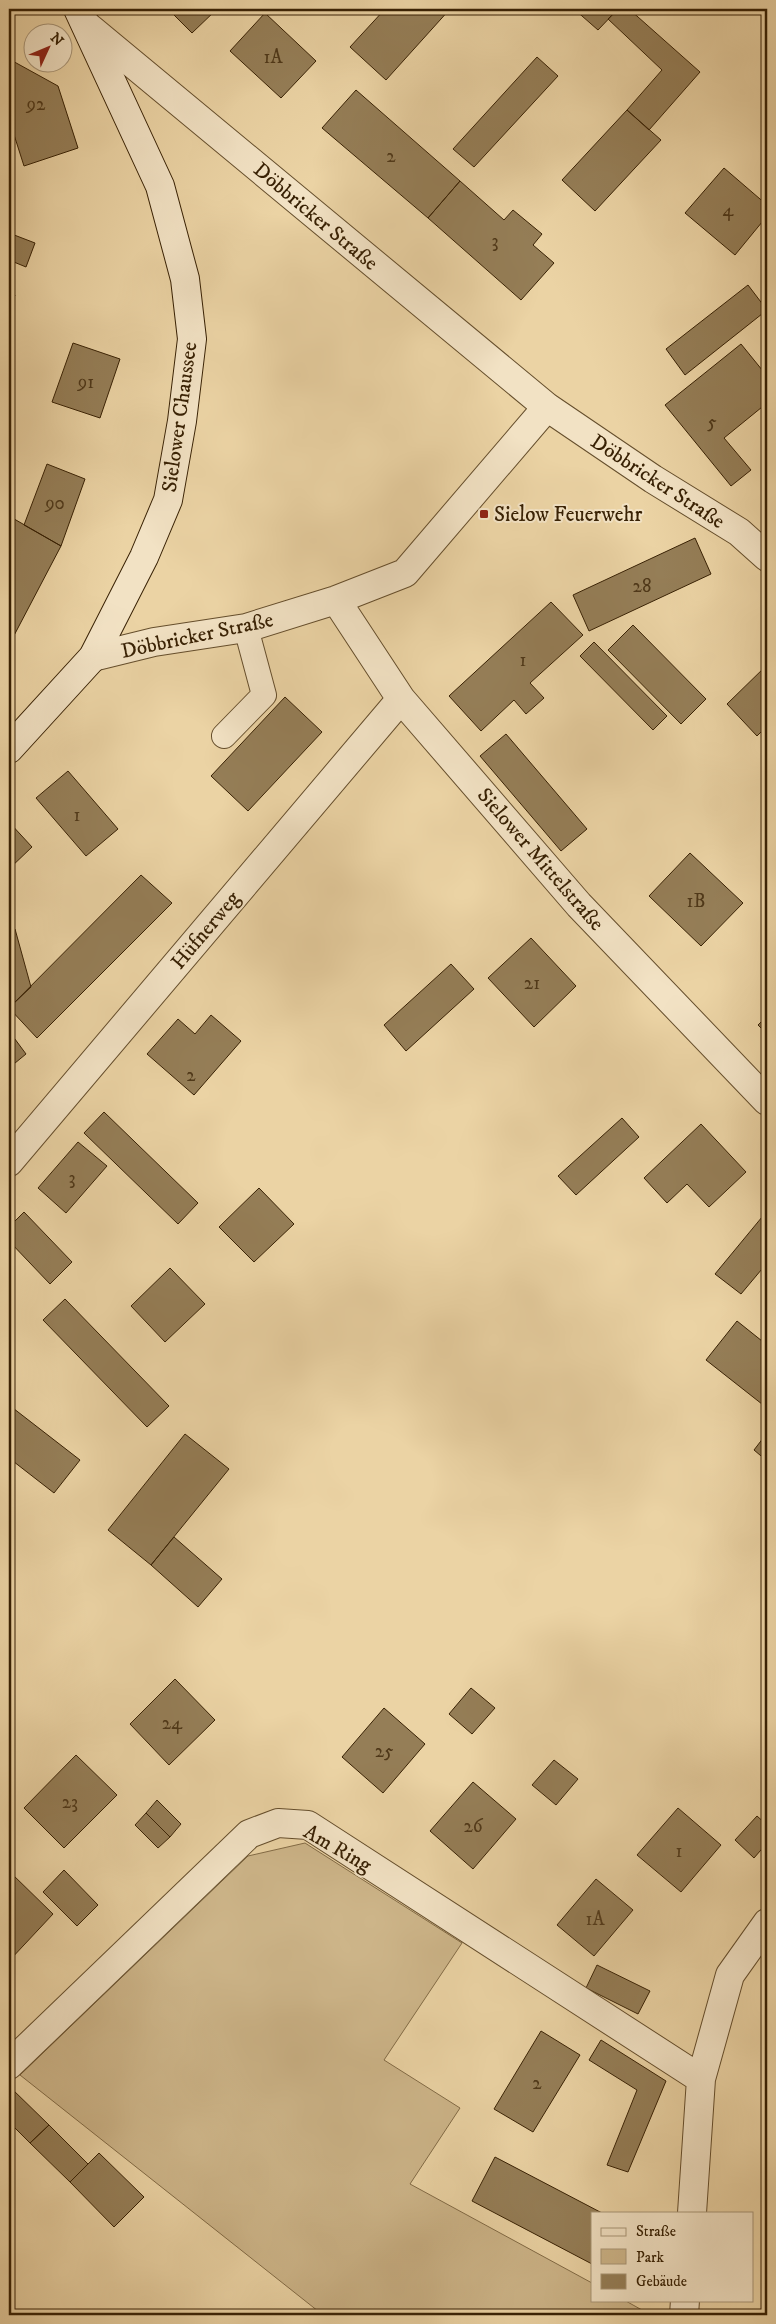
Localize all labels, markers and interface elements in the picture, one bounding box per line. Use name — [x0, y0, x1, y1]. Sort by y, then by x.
north arrow — [22, 22, 72, 72]
text: N — [46, 29, 67, 50]
house number: 1A — [263, 46, 283, 69]
house number: 92 — [26, 93, 46, 116]
house number: 2 — [386, 145, 396, 168]
street label: Döbbricker Straße — [248, 157, 383, 277]
house number: 4 — [723, 199, 735, 222]
house number: 3 — [491, 230, 499, 253]
street label: Sielower Chaussee — [157, 340, 203, 494]
house number: 91 — [77, 371, 94, 394]
house number: 5 — [707, 411, 717, 434]
street label: Döbbricker Straße — [585, 429, 730, 535]
house number: 90 — [44, 492, 65, 515]
place label: Sielow Feuerwehr — [494, 502, 642, 528]
marker: Sielow Feuerwehr — [478, 508, 490, 520]
house number: 28 — [633, 575, 651, 598]
street label: Döbbricker Straße — [119, 607, 276, 665]
house number: 1 — [520, 649, 527, 672]
street label: Sielower Mittelstraße — [471, 783, 610, 937]
house number: 1 — [74, 804, 81, 827]
street label: Hüfnerweg — [166, 886, 246, 975]
house number: 1B — [687, 890, 706, 913]
house number: 21 — [524, 972, 540, 995]
house number: 2 — [186, 1064, 196, 1087]
house number: 3 — [68, 1167, 76, 1190]
house number: 24 — [162, 1712, 183, 1735]
house number: 25 — [375, 1740, 394, 1763]
house number: 23 — [62, 1791, 78, 1814]
house number: 26 — [463, 1815, 484, 1838]
street label: Am Ring — [299, 1819, 377, 1879]
house number: 1 — [676, 1840, 683, 1863]
house number: 1A — [585, 1908, 605, 1931]
house number: 2 — [532, 2072, 542, 2095]
legend — [591, 2212, 754, 2302]
text: Straße — [636, 2222, 676, 2241]
text: Park — [636, 2248, 665, 2267]
text: Gebäude — [636, 2272, 687, 2291]

